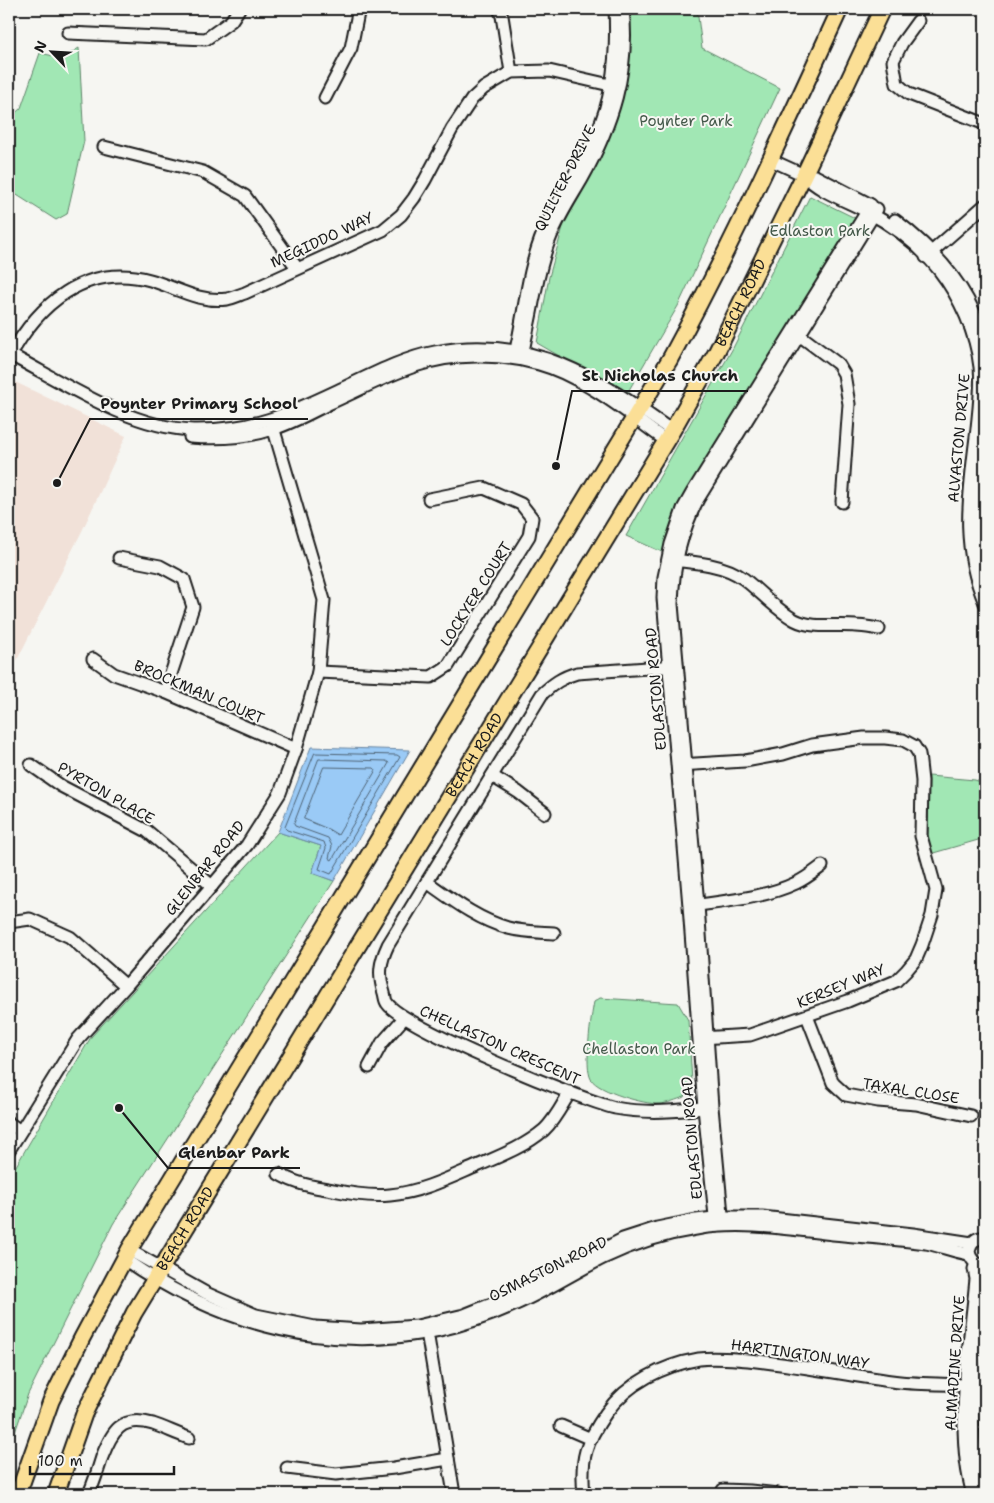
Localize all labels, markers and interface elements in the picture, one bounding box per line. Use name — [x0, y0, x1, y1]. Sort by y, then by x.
north arrow — [28, 28, 78, 78]
text: N — [30, 38, 51, 55]
park label: Poynter Park — [639, 111, 733, 131]
street label: QUILTER DRIVE — [530, 121, 600, 235]
street label: MEGIDDO WAY — [267, 207, 377, 273]
park label: Edlaston Park — [770, 221, 870, 241]
street label: BEACH ROAD — [711, 256, 771, 350]
callout: St Nicholas Church — [572, 360, 748, 391]
text: St Nicholas Church — [582, 365, 739, 386]
street label: ALVASTON DRIVE — [943, 373, 975, 503]
callout: Poynter Primary School — [90, 388, 308, 419]
text: Poynter Primary School — [100, 393, 298, 414]
street label: LOCKYER COURT — [436, 538, 516, 650]
street label: EDLASTON ROAD — [641, 627, 671, 751]
street label: BROCKMAN COURT — [131, 655, 267, 729]
street label: BEACH ROAD — [441, 709, 508, 801]
street label: PYRTON PLACE — [54, 757, 158, 829]
street label: GLENBAR ROAD — [161, 816, 249, 920]
street label: KERSEY WAY — [794, 959, 888, 1013]
street label: CHELLASTON CRESCENT — [416, 1000, 584, 1090]
park label: Chellaston Park — [582, 1039, 696, 1059]
street label: TAXAL CLOSE — [861, 1073, 961, 1109]
street label: EDLASTON ROAD — [677, 1076, 707, 1200]
callout: Glenbar Park — [168, 1137, 300, 1168]
text: Glenbar Park — [178, 1142, 290, 1163]
street label: BEACH ROAD — [152, 1183, 219, 1275]
street label: OSMASTON ROAD — [485, 1232, 611, 1306]
street label: ALMADINE DRIVE — [940, 1294, 970, 1432]
street label: HARTINGTON WAY — [730, 1334, 870, 1374]
scale bar — [30, 1443, 174, 1475]
text: 100 m — [38, 1451, 83, 1471]

